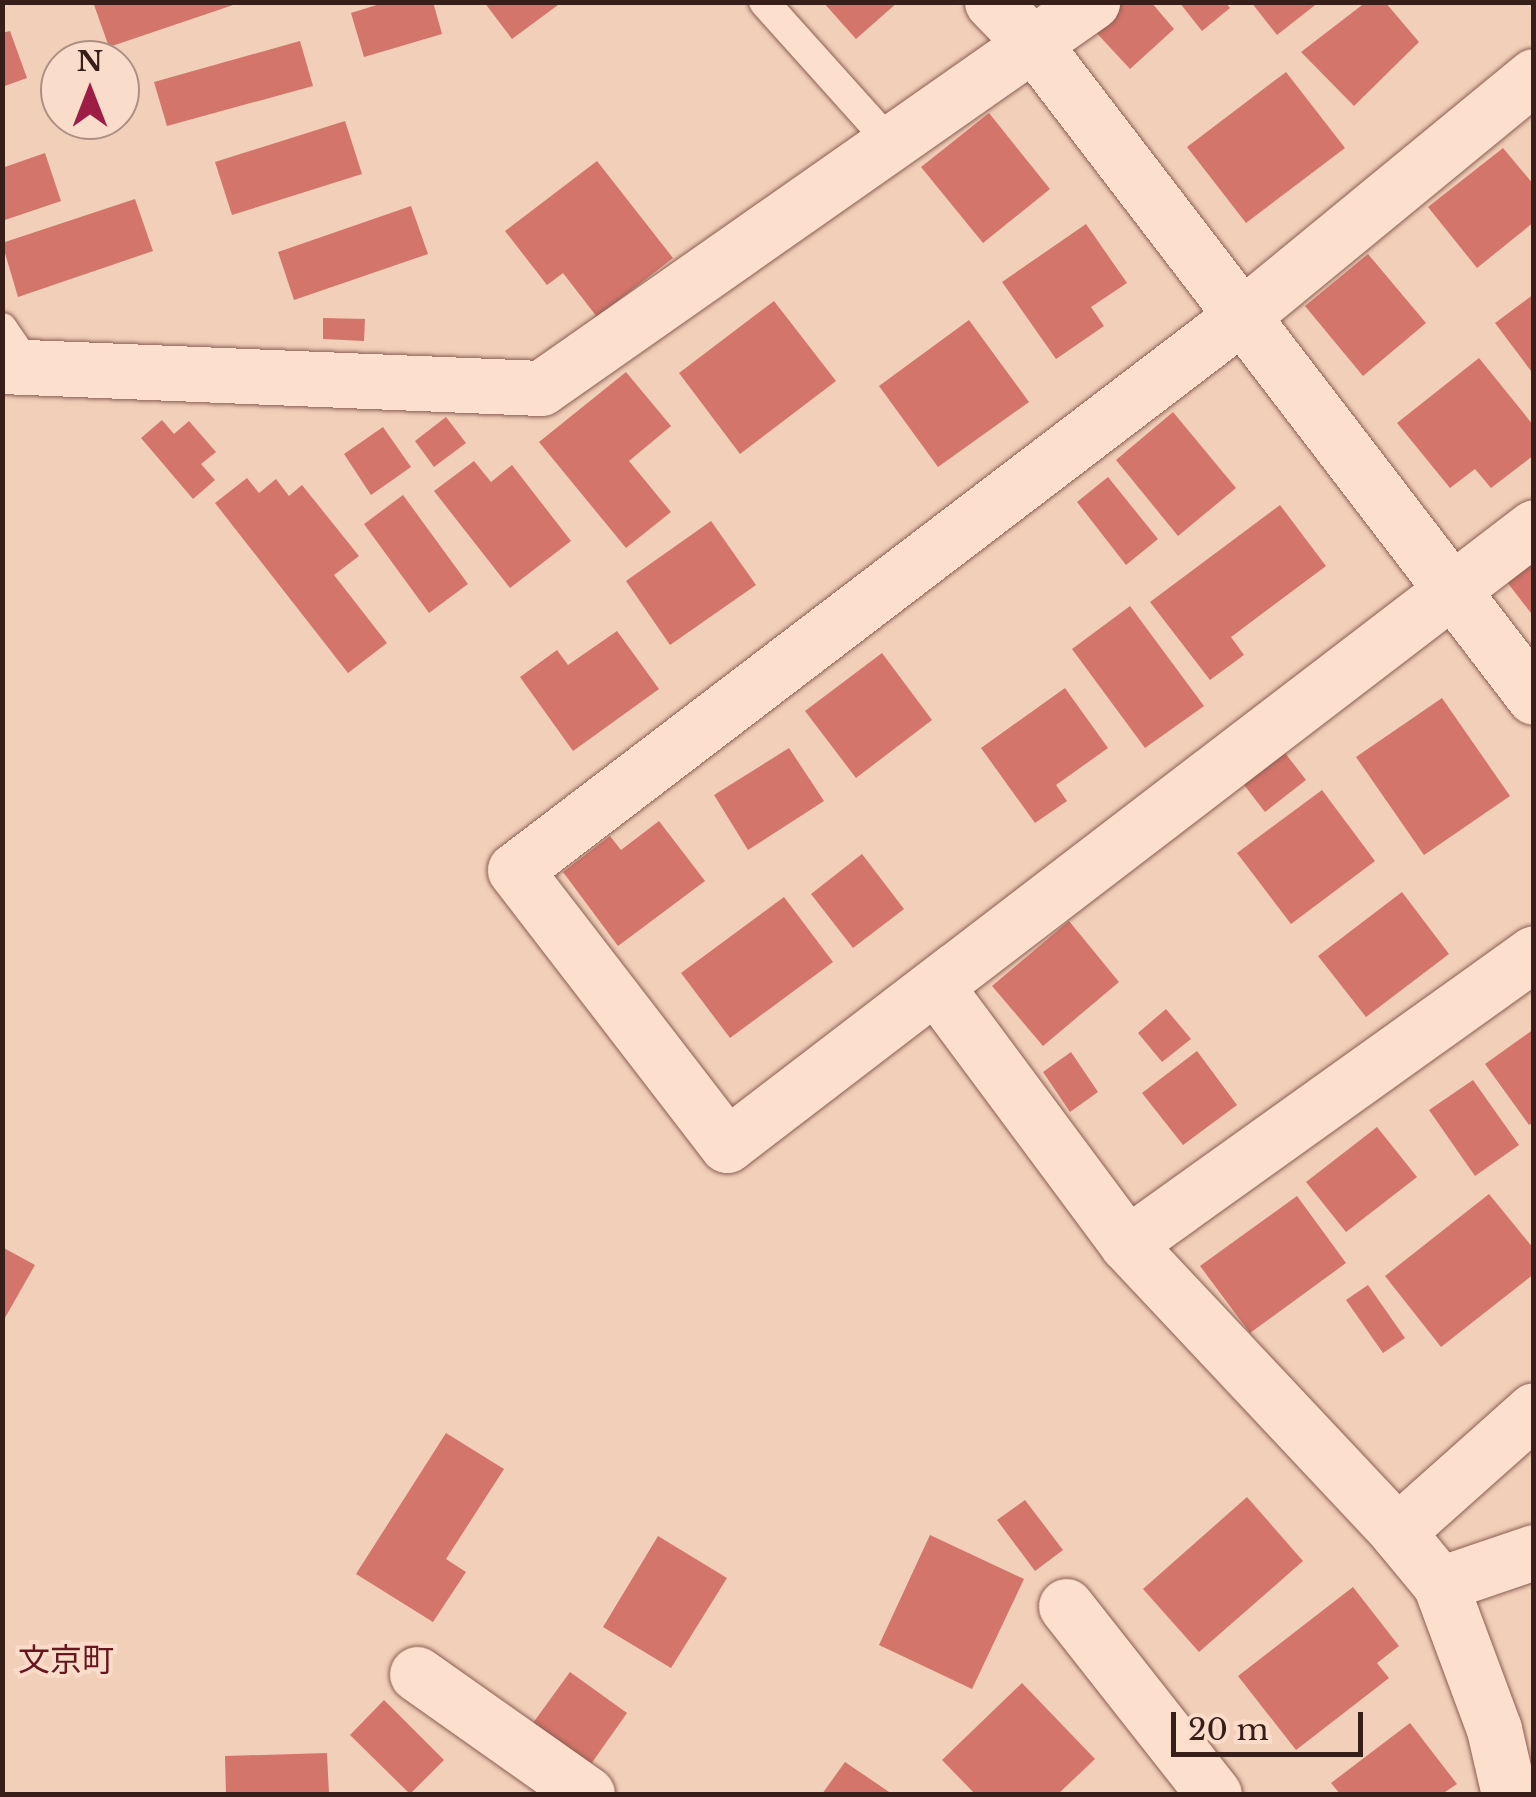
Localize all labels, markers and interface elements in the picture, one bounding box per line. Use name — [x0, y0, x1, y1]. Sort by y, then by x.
north arrow — [40, 40, 140, 140]
text: N — [77, 44, 103, 79]
district label: 文京町 — [18, 1641, 114, 1679]
scale bar — [1176, 1692, 1368, 1754]
text: 20 m — [1188, 1711, 1269, 1748]

